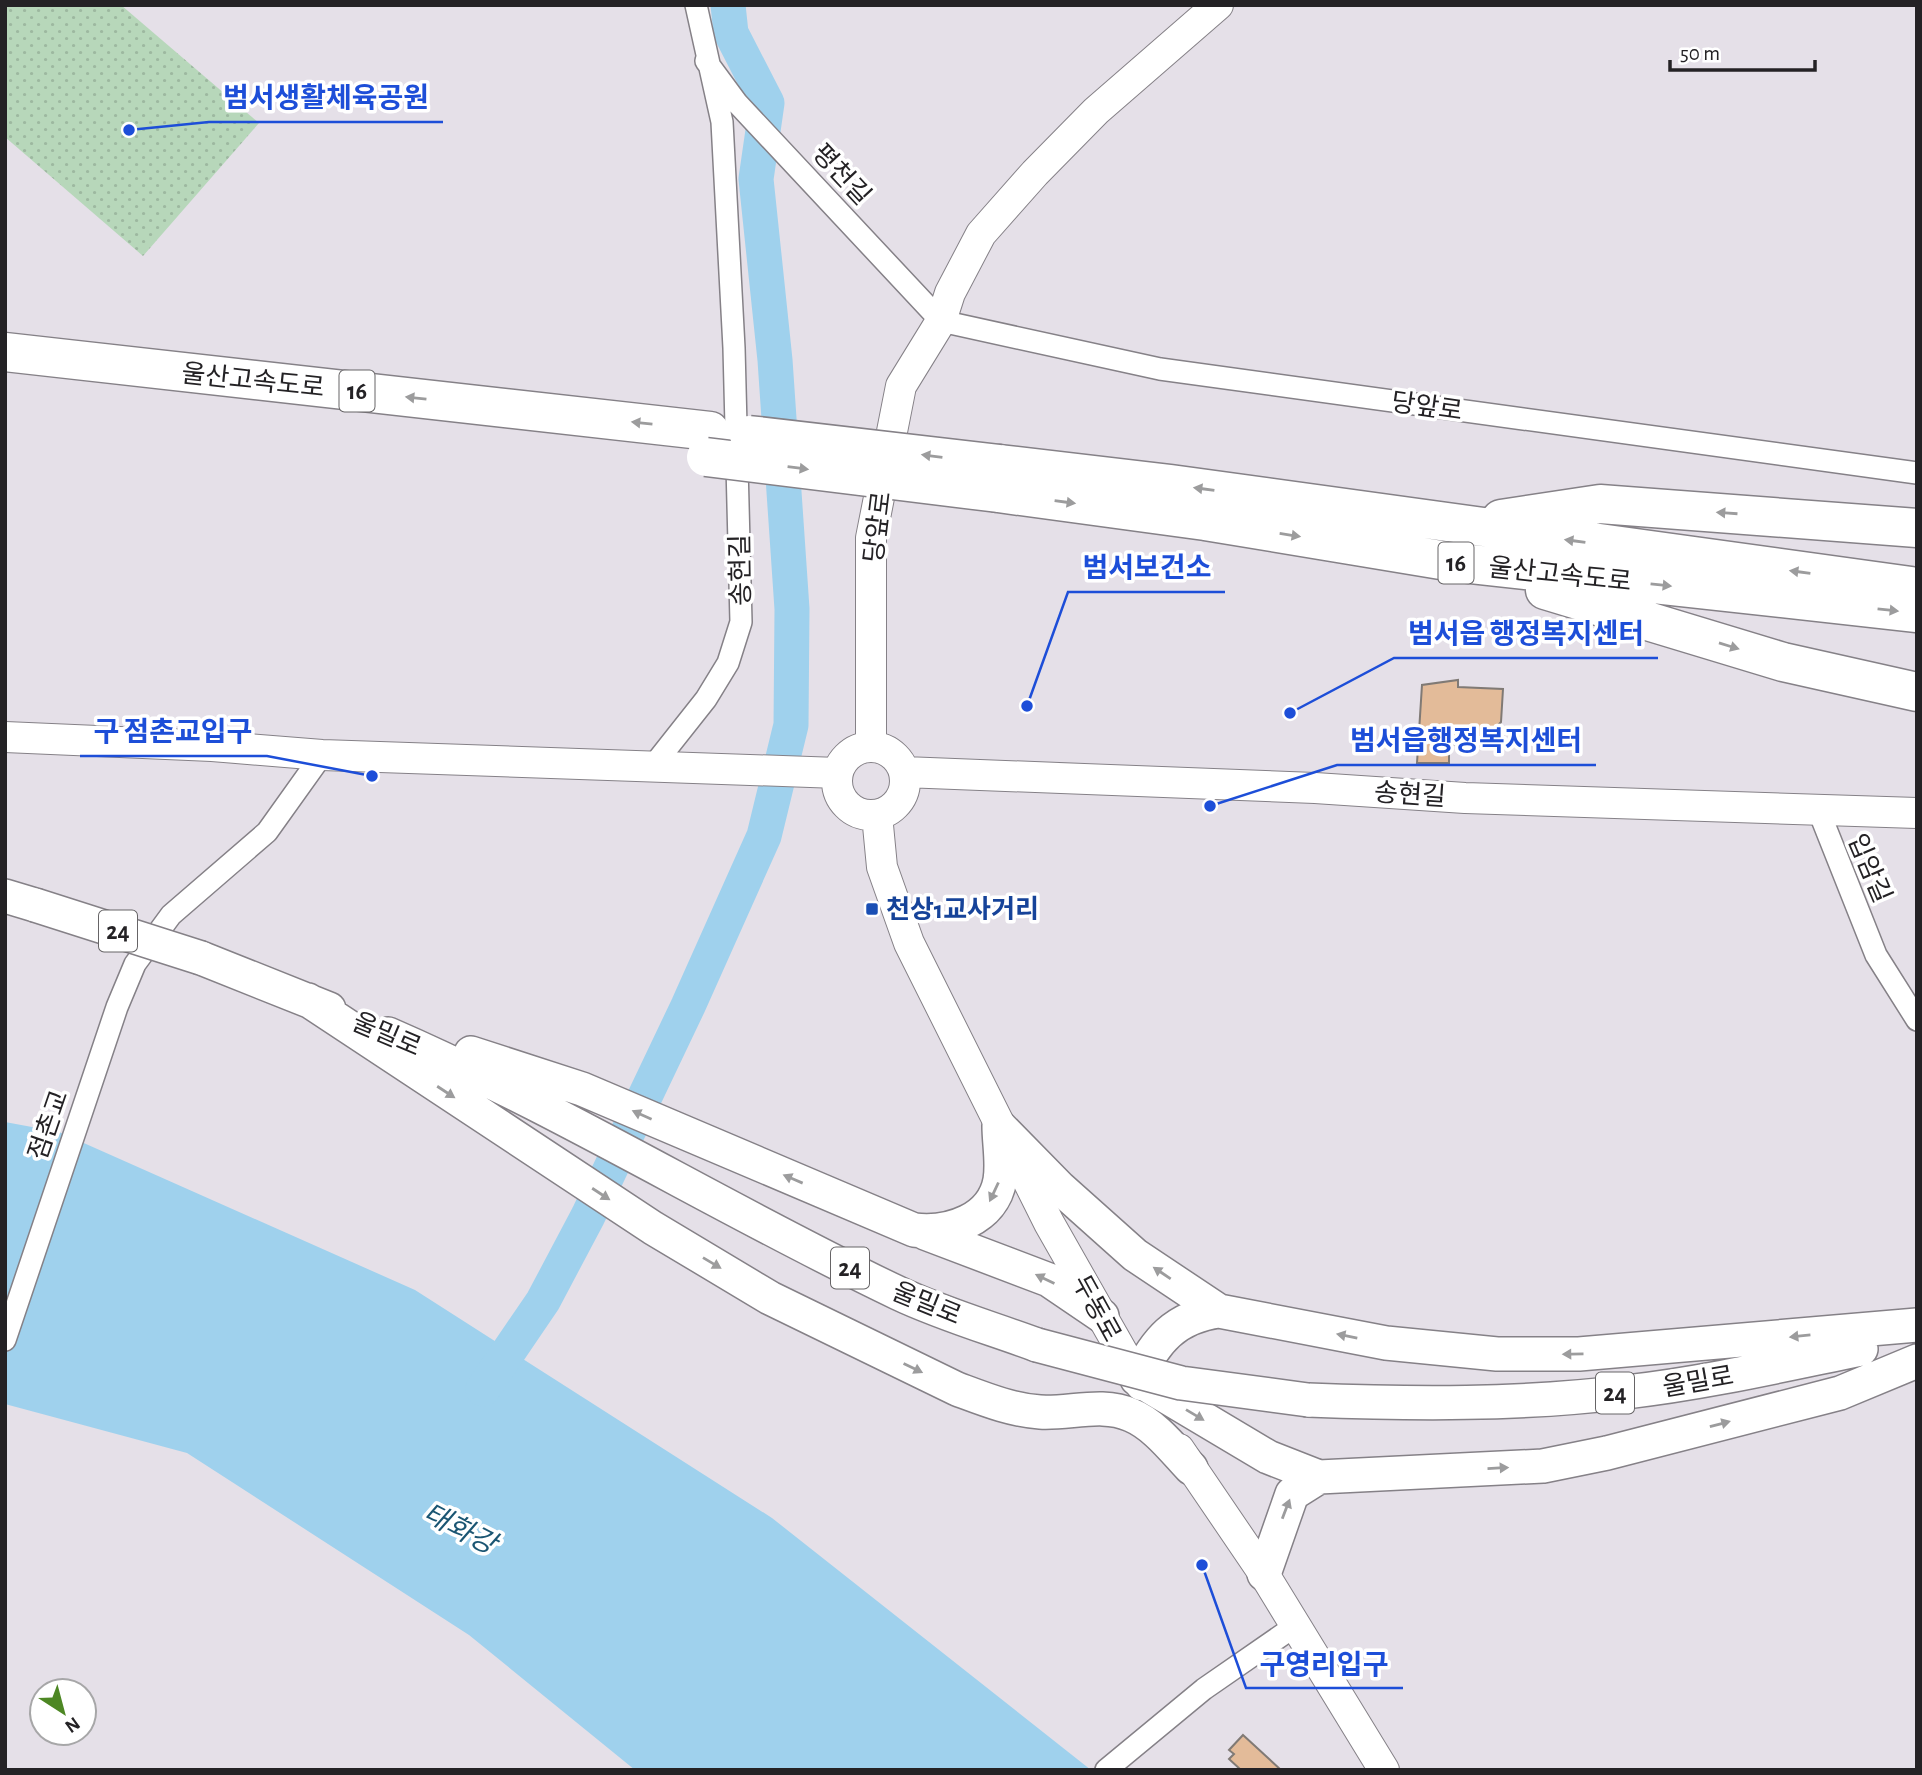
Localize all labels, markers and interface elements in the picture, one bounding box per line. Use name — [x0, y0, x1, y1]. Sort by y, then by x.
scale bar — [1670, 28, 1815, 72]
text: 50 m — [1680, 43, 1720, 64]
callout: 범서생활체육공원 — [209, 73, 443, 122]
text: 범서생활체육공원 — [223, 83, 429, 113]
street label: 평천길 — [807, 139, 876, 210]
street label: 울산고속도로 — [180, 360, 326, 401]
road number: 16 — [340, 370, 374, 412]
street label: 당앞로 — [1390, 388, 1464, 425]
one-way arrow — [405, 392, 427, 403]
one-way arrow — [631, 418, 653, 429]
one-way arrow — [921, 451, 943, 462]
one-way arrow — [787, 463, 809, 474]
one-way arrow — [1193, 483, 1215, 494]
street label: 당앞로 — [860, 490, 895, 564]
one-way arrow — [1055, 496, 1077, 507]
one-way arrow — [1715, 507, 1737, 518]
one-way arrow — [1280, 530, 1302, 541]
street label: 송현길 — [726, 534, 755, 606]
one-way arrow — [1564, 535, 1586, 546]
road number: 16 — [1438, 542, 1474, 584]
callout: 범서보건소 — [1068, 543, 1225, 592]
text: 범서보건소 — [1083, 553, 1211, 583]
street label: 울산고속도로 — [1487, 554, 1633, 595]
one-way arrow — [1789, 566, 1811, 577]
one-way arrow — [1651, 580, 1673, 591]
one-way arrow — [1877, 605, 1899, 616]
callout: 범서읍 행정복지센터 — [1394, 609, 1658, 658]
text: 범서읍 행정복지센터 — [1408, 619, 1644, 649]
one-way arrow — [1719, 641, 1740, 651]
callout: 구 점촌교입구 — [80, 707, 267, 756]
callout: 범서읍행정복지센터 — [1337, 716, 1596, 765]
text: 구 점촌교입구 — [94, 717, 252, 747]
text: 범서읍행정복지센터 — [1350, 726, 1582, 756]
street label: 송현길 — [1373, 779, 1447, 810]
street label: 입암길 — [1843, 830, 1896, 907]
place label: 천상1교사거리 — [886, 895, 1039, 923]
marker: 천상1교사거리 — [864, 901, 880, 917]
road number: 24 — [99, 911, 137, 951]
street label: 울밀로 — [348, 1008, 425, 1061]
one-way arrow — [436, 1085, 456, 1098]
street label: 점촌교 — [24, 1087, 73, 1163]
one-way arrow — [631, 1109, 652, 1120]
one-way arrow — [782, 1174, 803, 1185]
one-way arrow — [988, 1182, 1000, 1202]
one-way arrow — [591, 1187, 610, 1200]
road number: 24 — [831, 1248, 869, 1288]
one-way arrow — [702, 1257, 721, 1269]
one-way arrow — [1153, 1267, 1172, 1280]
street label: 두동로 — [1067, 1271, 1125, 1346]
one-way arrow — [1035, 1273, 1055, 1284]
street label: 울밀로 — [888, 1278, 965, 1329]
one-way arrow — [1336, 1330, 1358, 1341]
one-way arrow — [1789, 1331, 1811, 1342]
one-way arrow — [1562, 1348, 1584, 1360]
one-way arrow — [903, 1362, 923, 1374]
street label: 울밀로 — [1660, 1362, 1736, 1401]
road number: 24 — [1596, 1372, 1634, 1414]
one-way arrow — [1186, 1408, 1205, 1421]
one-way arrow — [1709, 1418, 1731, 1429]
one-way arrow — [1487, 1463, 1509, 1474]
water label: 태화강 — [418, 1498, 504, 1561]
one-way arrow — [1280, 1499, 1291, 1520]
callout: 구영리입구 — [1246, 1639, 1403, 1688]
text: 구영리입구 — [1260, 1650, 1388, 1680]
north arrow — [28, 1677, 98, 1747]
text: N — [61, 1713, 83, 1736]

